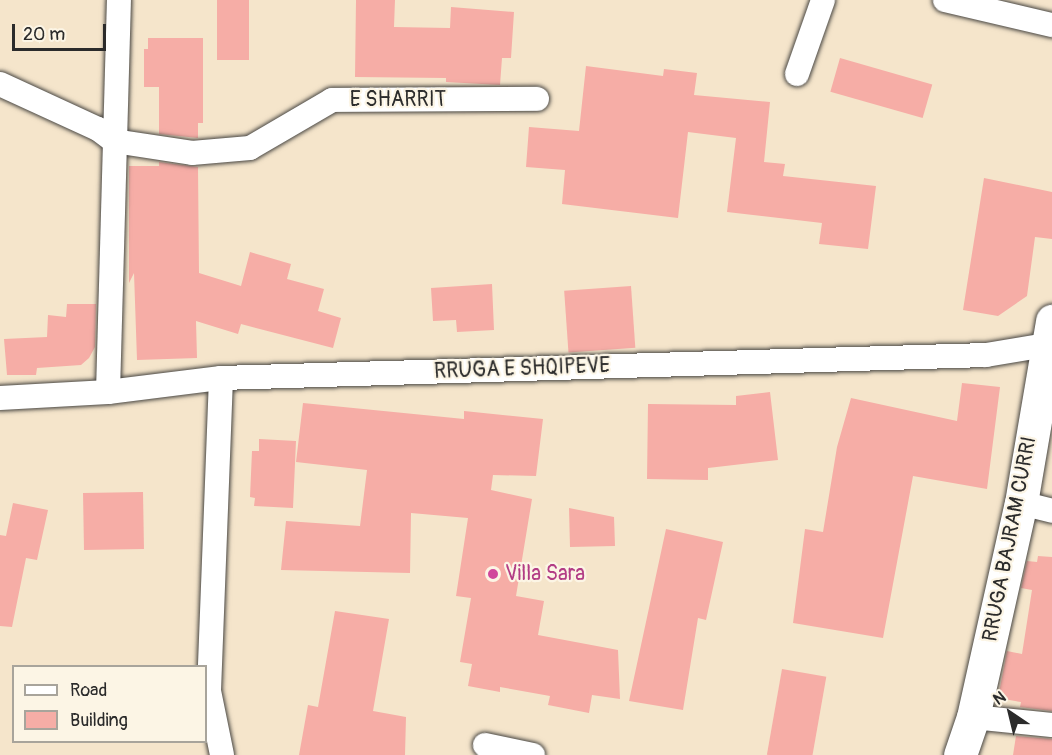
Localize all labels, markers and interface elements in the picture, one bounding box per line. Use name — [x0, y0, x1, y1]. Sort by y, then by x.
scale bar — [15, 12, 110, 50]
text: 20 m — [23, 23, 65, 46]
street label: E SHARRIT — [350, 87, 446, 113]
street label: RRUGA E SHQIPEVE — [434, 353, 610, 385]
street label: RRUGA BAJRAM CURRI — [978, 434, 1042, 644]
place label: Villa Sara — [505, 561, 585, 587]
marker: Villa Sara — [486, 567, 500, 581]
legend — [12, 665, 207, 743]
text: Road — [70, 679, 107, 702]
north arrow — [980, 683, 1040, 743]
text: N — [989, 687, 1010, 710]
text: Building — [70, 709, 128, 732]

